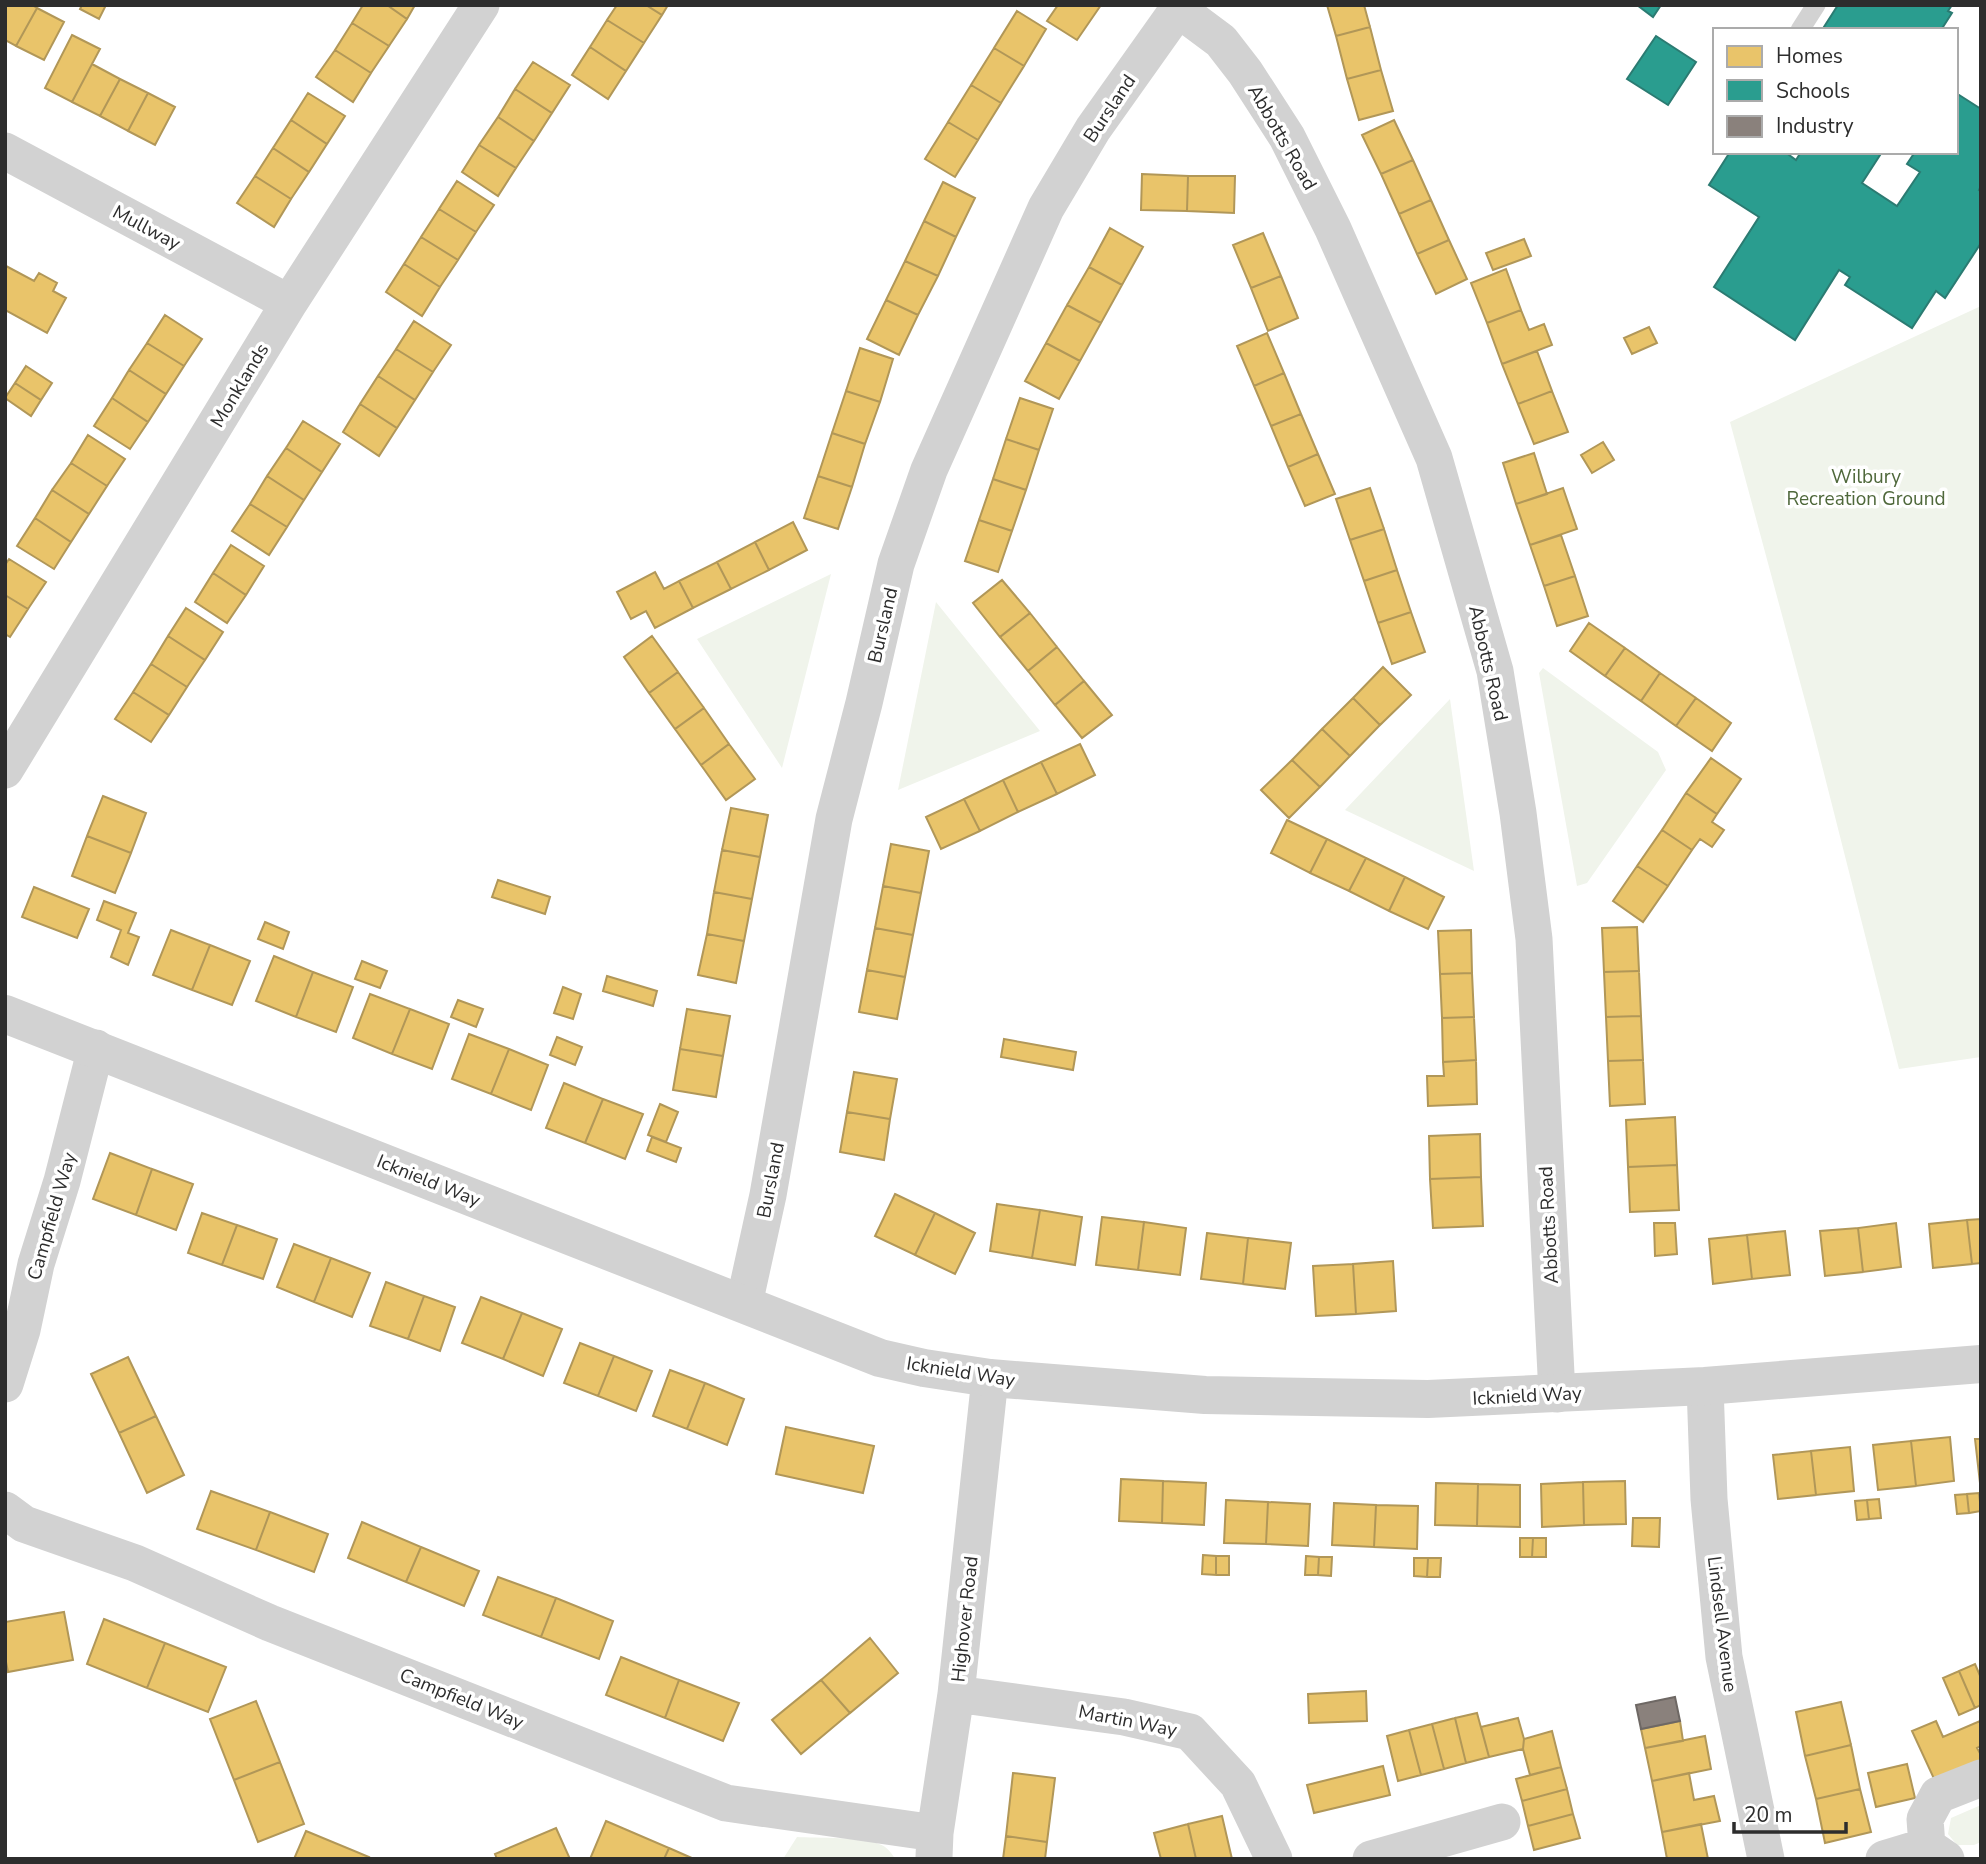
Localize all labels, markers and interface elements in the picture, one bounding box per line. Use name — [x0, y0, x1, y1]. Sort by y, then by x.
legend — [1713, 28, 1958, 154]
text: Homes — [1776, 42, 1843, 70]
street label: Bursland — [1078, 69, 1142, 148]
text: Schools — [1776, 77, 1850, 105]
street label: Abbotts Road — [1241, 80, 1323, 195]
text: Industry — [1776, 112, 1854, 140]
street label: Mullway — [108, 199, 185, 257]
street label: Monklands — [205, 339, 275, 432]
park label: Wilbury Recreation Ground — [1786, 464, 1946, 512]
street label: Bursland — [862, 585, 904, 666]
street label: Abbotts Road — [1462, 603, 1514, 724]
street label: Bursland — [751, 1140, 791, 1220]
street label: Icknield Way — [373, 1148, 484, 1214]
street label: Campfield Way — [21, 1149, 83, 1283]
street label: Abbotts Road — [1533, 1165, 1565, 1284]
street label: Icknield Way — [905, 1351, 1017, 1393]
street label: Icknield Way — [1472, 1380, 1583, 1412]
street label: Highover Road — [945, 1555, 985, 1684]
street label: Lindsell Avenue — [1701, 1555, 1743, 1694]
street label: Campfield Way — [396, 1662, 528, 1736]
street label: Martin Way — [1076, 1699, 1180, 1743]
scale bar — [1734, 1790, 1846, 1834]
text: 20 m — [1744, 1801, 1793, 1829]

